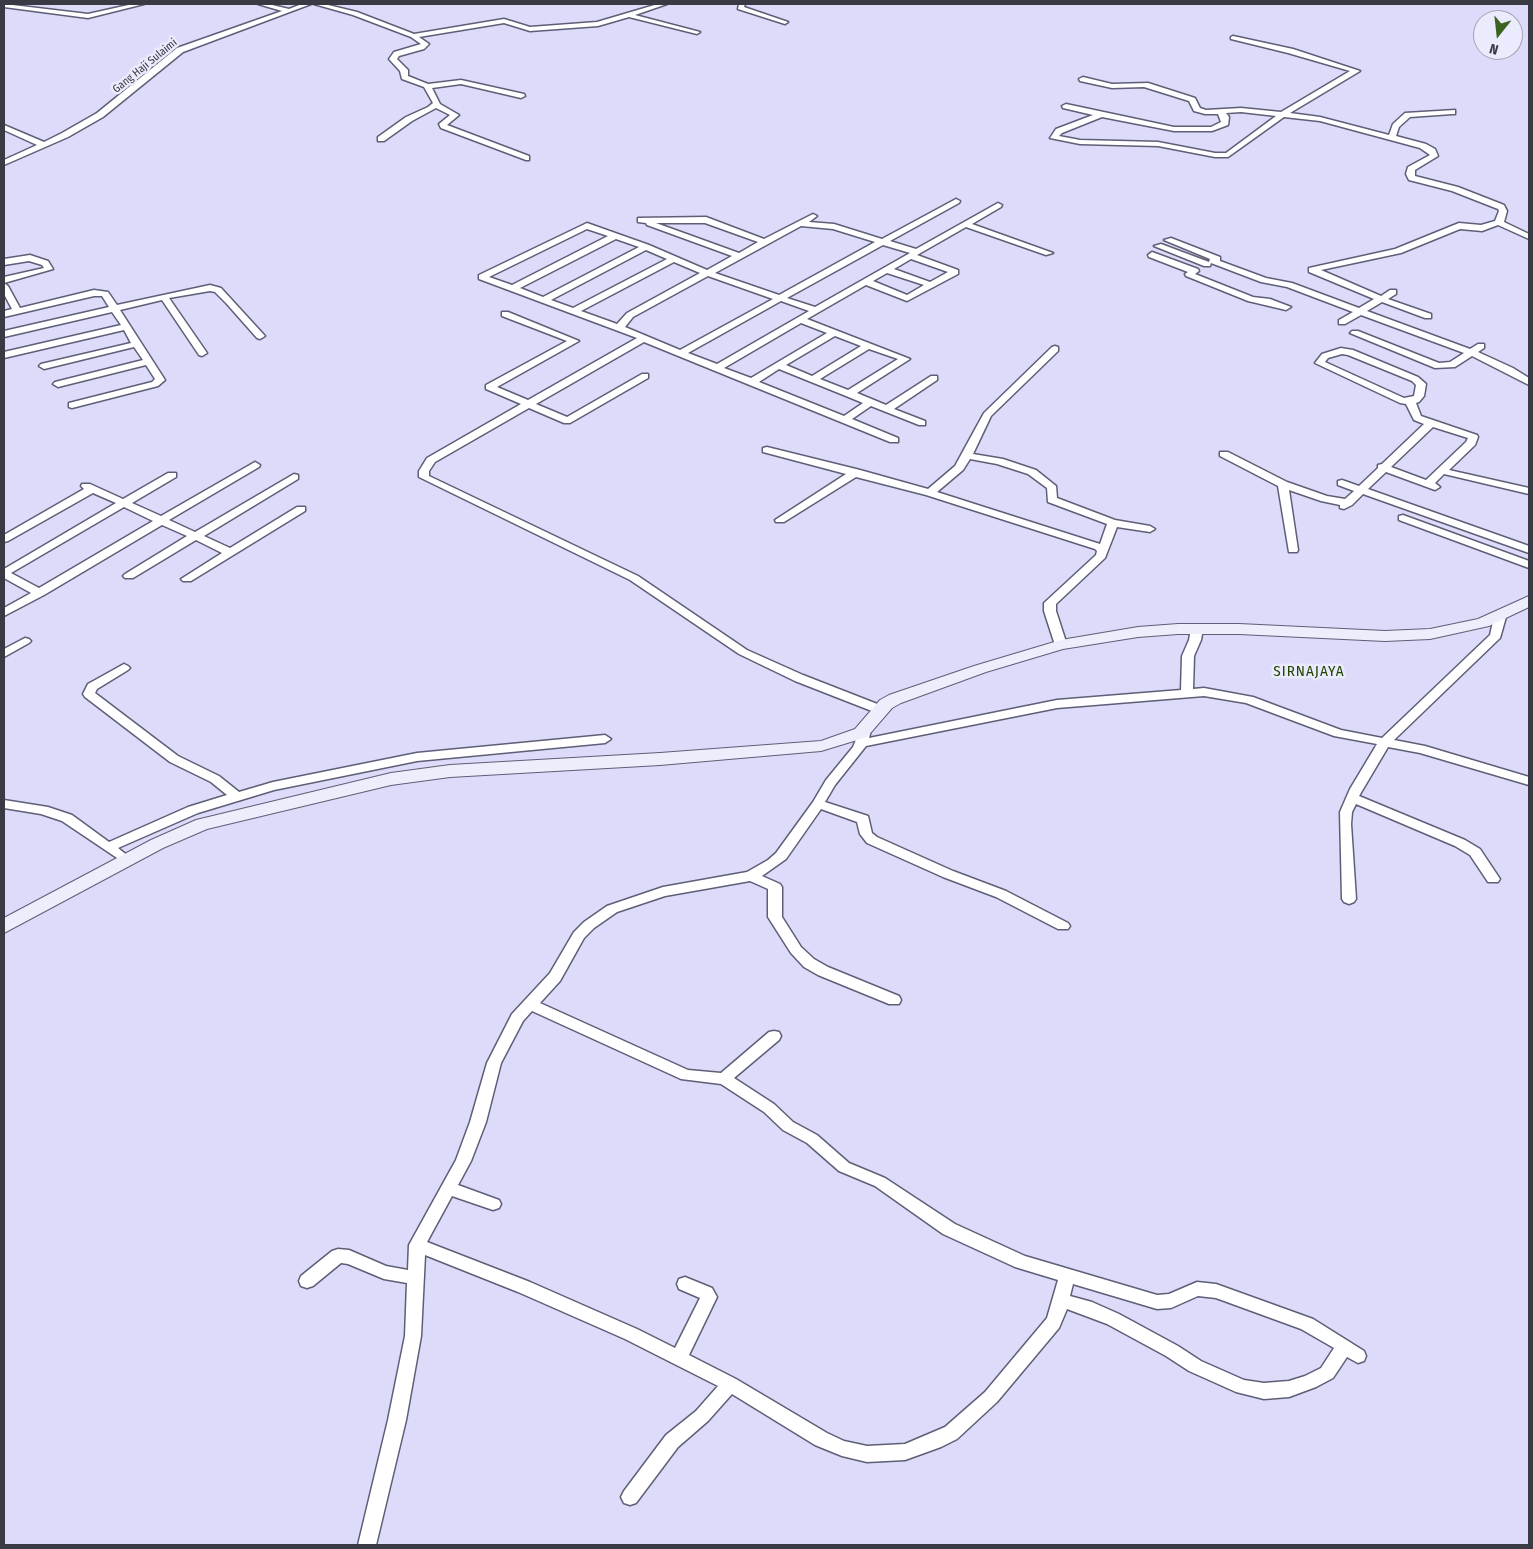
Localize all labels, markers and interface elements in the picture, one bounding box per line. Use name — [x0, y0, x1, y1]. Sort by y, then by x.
north arrow — [1473, 10, 1523, 60]
street label: Gang Haji Sulaimi — [110, 36, 180, 96]
text: N — [1488, 40, 1500, 58]
district label: SIRNAJAYA — [1272, 663, 1346, 681]

